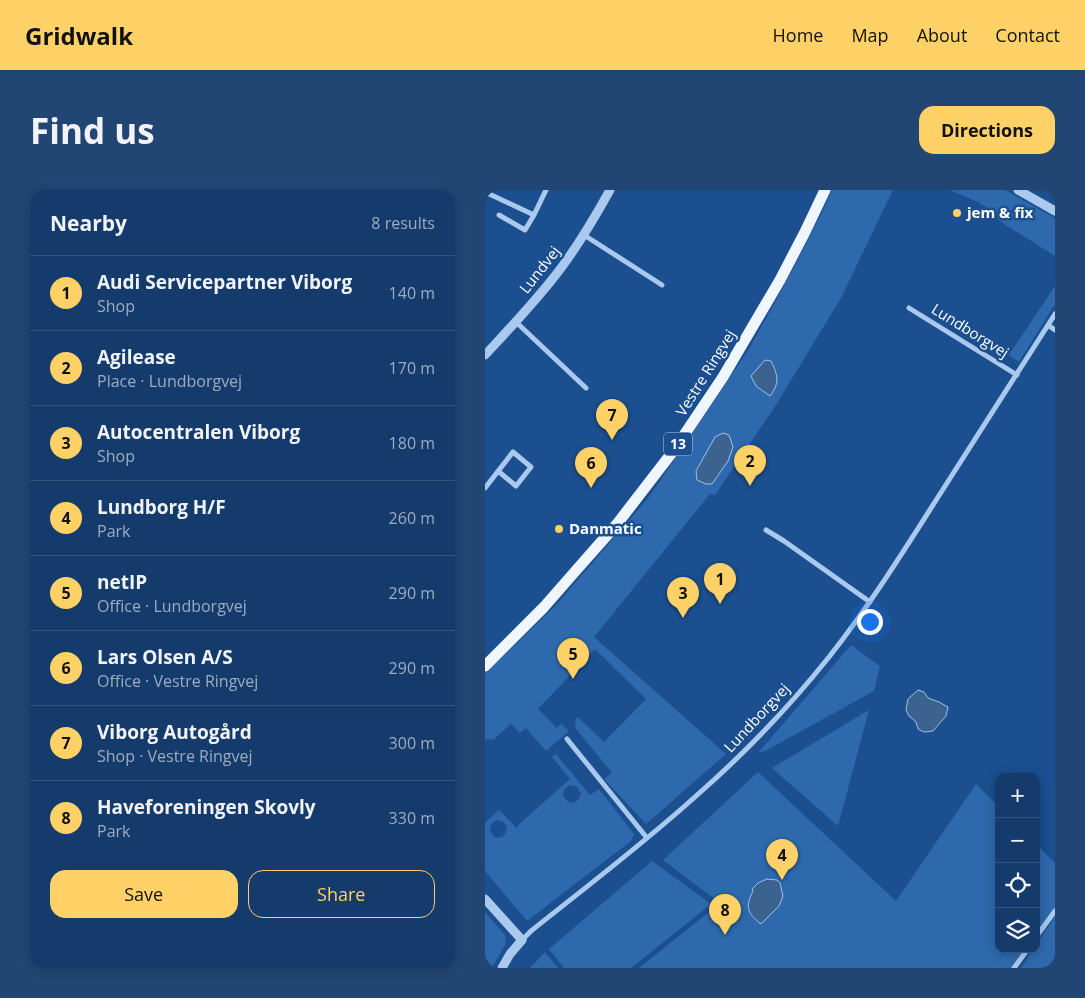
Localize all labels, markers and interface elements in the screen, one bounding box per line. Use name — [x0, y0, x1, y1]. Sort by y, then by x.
text: Gridwalk — [25, 19, 133, 52]
text: Home — [773, 23, 823, 47]
text: Map — [851, 23, 889, 47]
text: About — [917, 23, 967, 47]
text: Contact — [995, 23, 1060, 47]
button: Directions — [919, 106, 1055, 154]
text: Find us — [30, 107, 155, 154]
place label: jem & fix — [966, 202, 1034, 222]
marker: jem & fix — [951, 207, 963, 219]
text: Nearby — [50, 209, 127, 237]
text: 8 results — [371, 212, 435, 234]
street label: Lundvej — [514, 242, 564, 297]
text: Audi Servicepartner Viborg — [97, 269, 352, 295]
text: 1 — [61, 282, 71, 304]
text: 140 m — [389, 282, 435, 304]
text: Shop — [97, 295, 135, 317]
street label: Lundborgvej — [928, 298, 1013, 362]
street label: Vestre Ringvej — [671, 325, 740, 419]
text: Agilease — [97, 344, 176, 370]
text: 2 — [61, 357, 71, 379]
text: 170 m — [389, 357, 435, 379]
text: Place · Lundborgvej — [97, 370, 242, 392]
pin: 7 — [596, 399, 628, 440]
text: Autocentralen Viborg — [97, 419, 300, 445]
text: 3 — [61, 432, 71, 454]
text: 180 m — [389, 432, 435, 454]
road number: 13 — [664, 432, 692, 456]
text: Shop — [97, 445, 135, 467]
pin: 2 — [734, 445, 766, 486]
pin: 6 — [575, 447, 607, 488]
text: Lundborg H/F — [97, 494, 226, 520]
text: 4 — [61, 507, 71, 529]
text: 260 m — [389, 507, 435, 529]
place label: Danmatic — [569, 518, 642, 538]
text: Park — [97, 520, 130, 542]
marker: Danmatic — [553, 523, 565, 535]
pin: 1 — [704, 563, 736, 604]
text: netIP — [97, 569, 147, 595]
pin: 3 — [667, 577, 699, 618]
text: 5 — [61, 582, 71, 604]
text: 290 m — [389, 582, 435, 604]
text: Office · Lundborgvej — [97, 595, 247, 617]
your location — [857, 609, 883, 635]
pin: 5 — [557, 638, 589, 679]
text: Lars Olsen A/S — [97, 644, 233, 670]
text: 6 — [61, 657, 71, 679]
text: 290 m — [389, 657, 435, 679]
text: Office · Vestre Ringvej — [97, 670, 258, 692]
street label: Lundborgvej — [719, 678, 793, 756]
text: Viborg Autogård — [97, 719, 252, 745]
text: 7 — [61, 732, 71, 754]
text: 300 m — [389, 732, 435, 754]
text: Shop · Vestre Ringvej — [97, 745, 252, 767]
map controls — [995, 773, 1040, 953]
button: + — [995, 773, 1040, 818]
text: Haveforeningen Skovly — [97, 794, 316, 820]
text: 8 — [61, 807, 71, 829]
text: 330 m — [389, 807, 435, 829]
button: − — [995, 818, 1040, 863]
text: Park — [97, 820, 130, 842]
pin: 4 — [766, 839, 798, 880]
button: locate — [995, 863, 1040, 908]
button: Save — [50, 870, 238, 918]
button: Share — [248, 870, 435, 918]
pin: 8 — [709, 894, 741, 935]
button: layers — [995, 908, 1040, 953]

